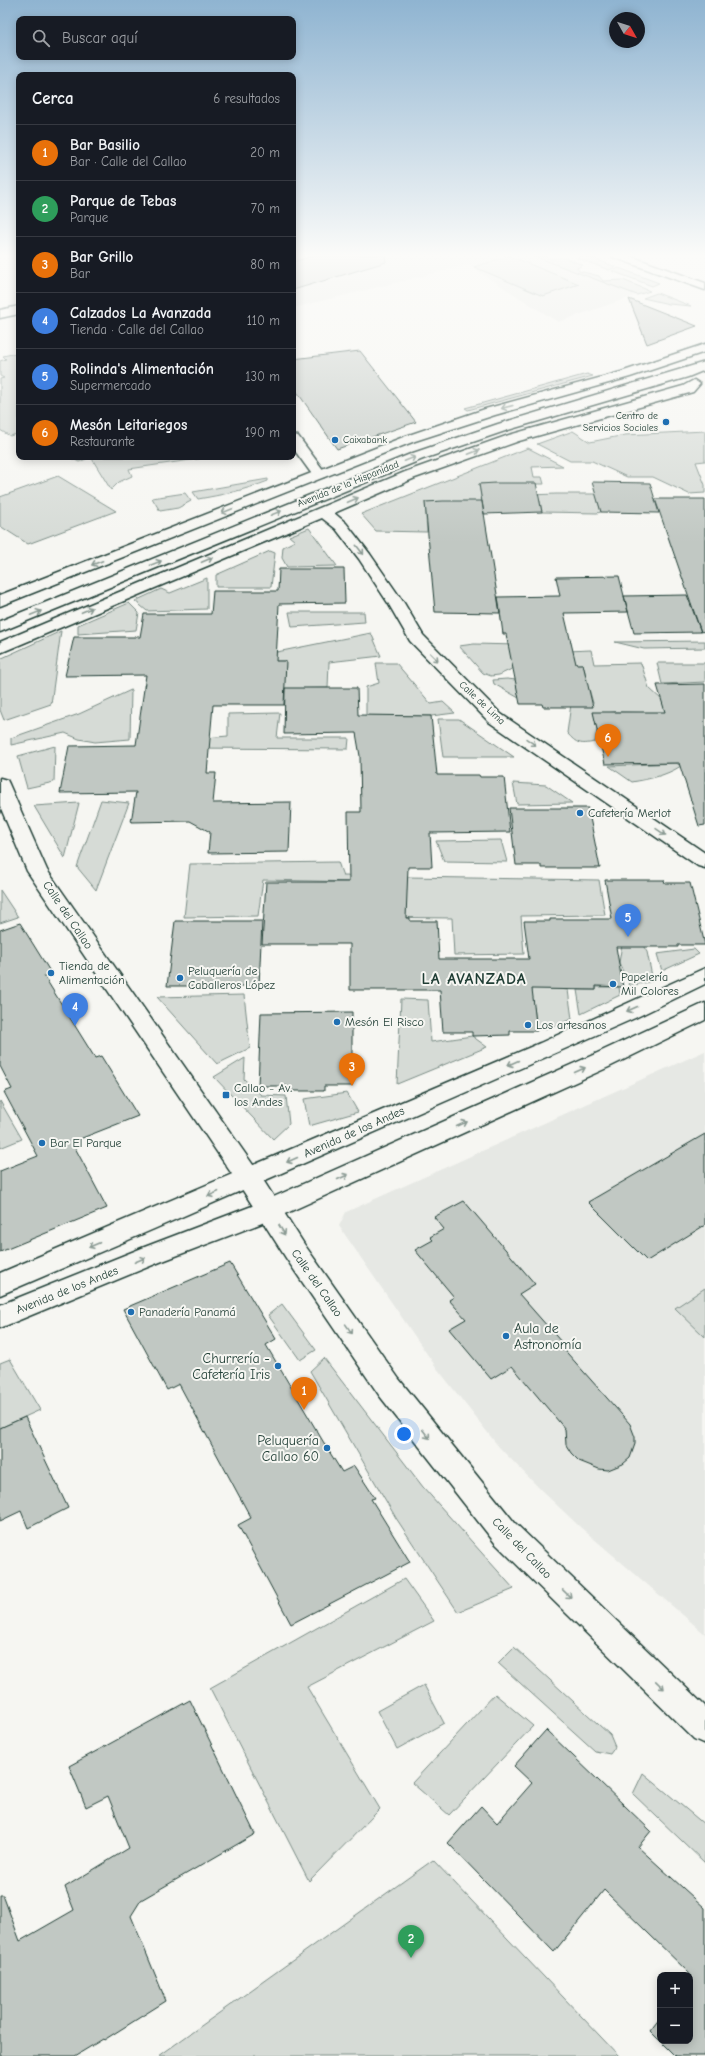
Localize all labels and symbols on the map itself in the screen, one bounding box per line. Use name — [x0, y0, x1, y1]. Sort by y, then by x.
north arrow — [609, 12, 645, 48]
one-way arrow — [501, 404, 514, 412]
place label: Centro de Servicios Sociales — [583, 410, 658, 434]
marker: Centro de Servicios Sociales — [661, 417, 671, 427]
place label: Caixabank — [343, 434, 387, 446]
marker: Caixabank — [330, 435, 340, 445]
one-way arrow — [467, 447, 479, 455]
one-way arrow — [403, 455, 415, 463]
street label: Avenida de la Hispanidad — [295, 458, 401, 510]
one-way arrow — [347, 495, 359, 503]
one-way arrow — [222, 507, 234, 515]
one-way arrow — [270, 509, 282, 517]
one-way arrow — [356, 545, 364, 556]
one-way arrow — [201, 556, 213, 564]
one-way arrow — [92, 559, 104, 567]
one-way arrow — [150, 559, 162, 566]
one-way arrow — [81, 606, 93, 614]
one-way arrow — [30, 608, 42, 616]
one-way arrow — [429, 652, 439, 662]
street label: Calle de Lima — [457, 679, 507, 727]
pin: 6 — [595, 724, 621, 757]
one-way arrow — [525, 738, 536, 746]
place label: Cafetería Merlot — [588, 806, 671, 820]
marker: Cafetería Merlot — [575, 808, 585, 818]
one-way arrow — [655, 828, 666, 836]
street label: Calle del Callao — [40, 878, 96, 952]
pin: 5 — [615, 904, 641, 937]
place label: Tienda de Alimentación — [59, 959, 125, 987]
place label: Peluquería de Caballeros López — [188, 964, 276, 992]
marker: Tienda de Alimentación — [46, 968, 56, 978]
district label: LA AVANZADA — [421, 970, 527, 988]
place label: Papelería Mil Colores — [621, 970, 679, 998]
marker: Peluquería de Caballeros López — [175, 973, 185, 983]
marker: Papelería Mil Colores — [608, 979, 618, 989]
pin: 4 — [62, 993, 88, 1026]
one-way arrow — [626, 1006, 638, 1014]
place label: Mesón El Risco — [345, 1015, 424, 1029]
marker: Mesón El Risco — [332, 1017, 342, 1027]
place label: Los artesanos — [536, 1018, 606, 1032]
marker: Los artesanos — [523, 1020, 533, 1030]
pin: 3 — [339, 1053, 365, 1086]
one-way arrow — [508, 1060, 520, 1067]
one-way arrow — [574, 1066, 586, 1074]
place label: Callao - Av. los Andes — [234, 1081, 292, 1109]
marker: Callao - Av. los Andes — [221, 1090, 231, 1100]
street label: Avenida de los Andes — [301, 1103, 407, 1161]
one-way arrow — [455, 1120, 467, 1127]
place label: Bar El Parque — [50, 1136, 122, 1150]
marker: Bar El Parque — [37, 1138, 47, 1148]
one-way arrow — [286, 1156, 298, 1164]
one-way arrow — [337, 1173, 349, 1180]
one-way arrow — [208, 1191, 220, 1198]
one-way arrow — [278, 1225, 286, 1236]
one-way arrow — [88, 1242, 100, 1249]
street label: Calle del Callao — [289, 1247, 345, 1319]
one-way arrow — [133, 1255, 145, 1263]
street label: Avenida de los Andes — [14, 1263, 120, 1317]
place label: Panadería Panamá — [139, 1305, 236, 1319]
marker: Panadería Panamá — [126, 1307, 136, 1317]
place label: Aula de Astronomía — [514, 1320, 582, 1353]
one-way arrow — [345, 1323, 353, 1334]
marker: Aula de Astronomía — [501, 1331, 511, 1341]
place label: Churrería - Cafetería Iris — [192, 1350, 270, 1383]
marker: Churrería - Cafetería Iris — [273, 1361, 283, 1371]
pin: 1 — [291, 1377, 317, 1410]
your location — [394, 1424, 414, 1444]
one-way arrow — [422, 1428, 430, 1439]
place label: Peluquería Callao 60 — [257, 1432, 319, 1465]
marker: Peluquería Callao 60 — [322, 1443, 332, 1453]
street label: Calle del Callao — [489, 1515, 555, 1581]
one-way arrow — [562, 1589, 572, 1599]
one-way arrow — [655, 1680, 665, 1690]
pin: 2 — [398, 1925, 424, 1958]

